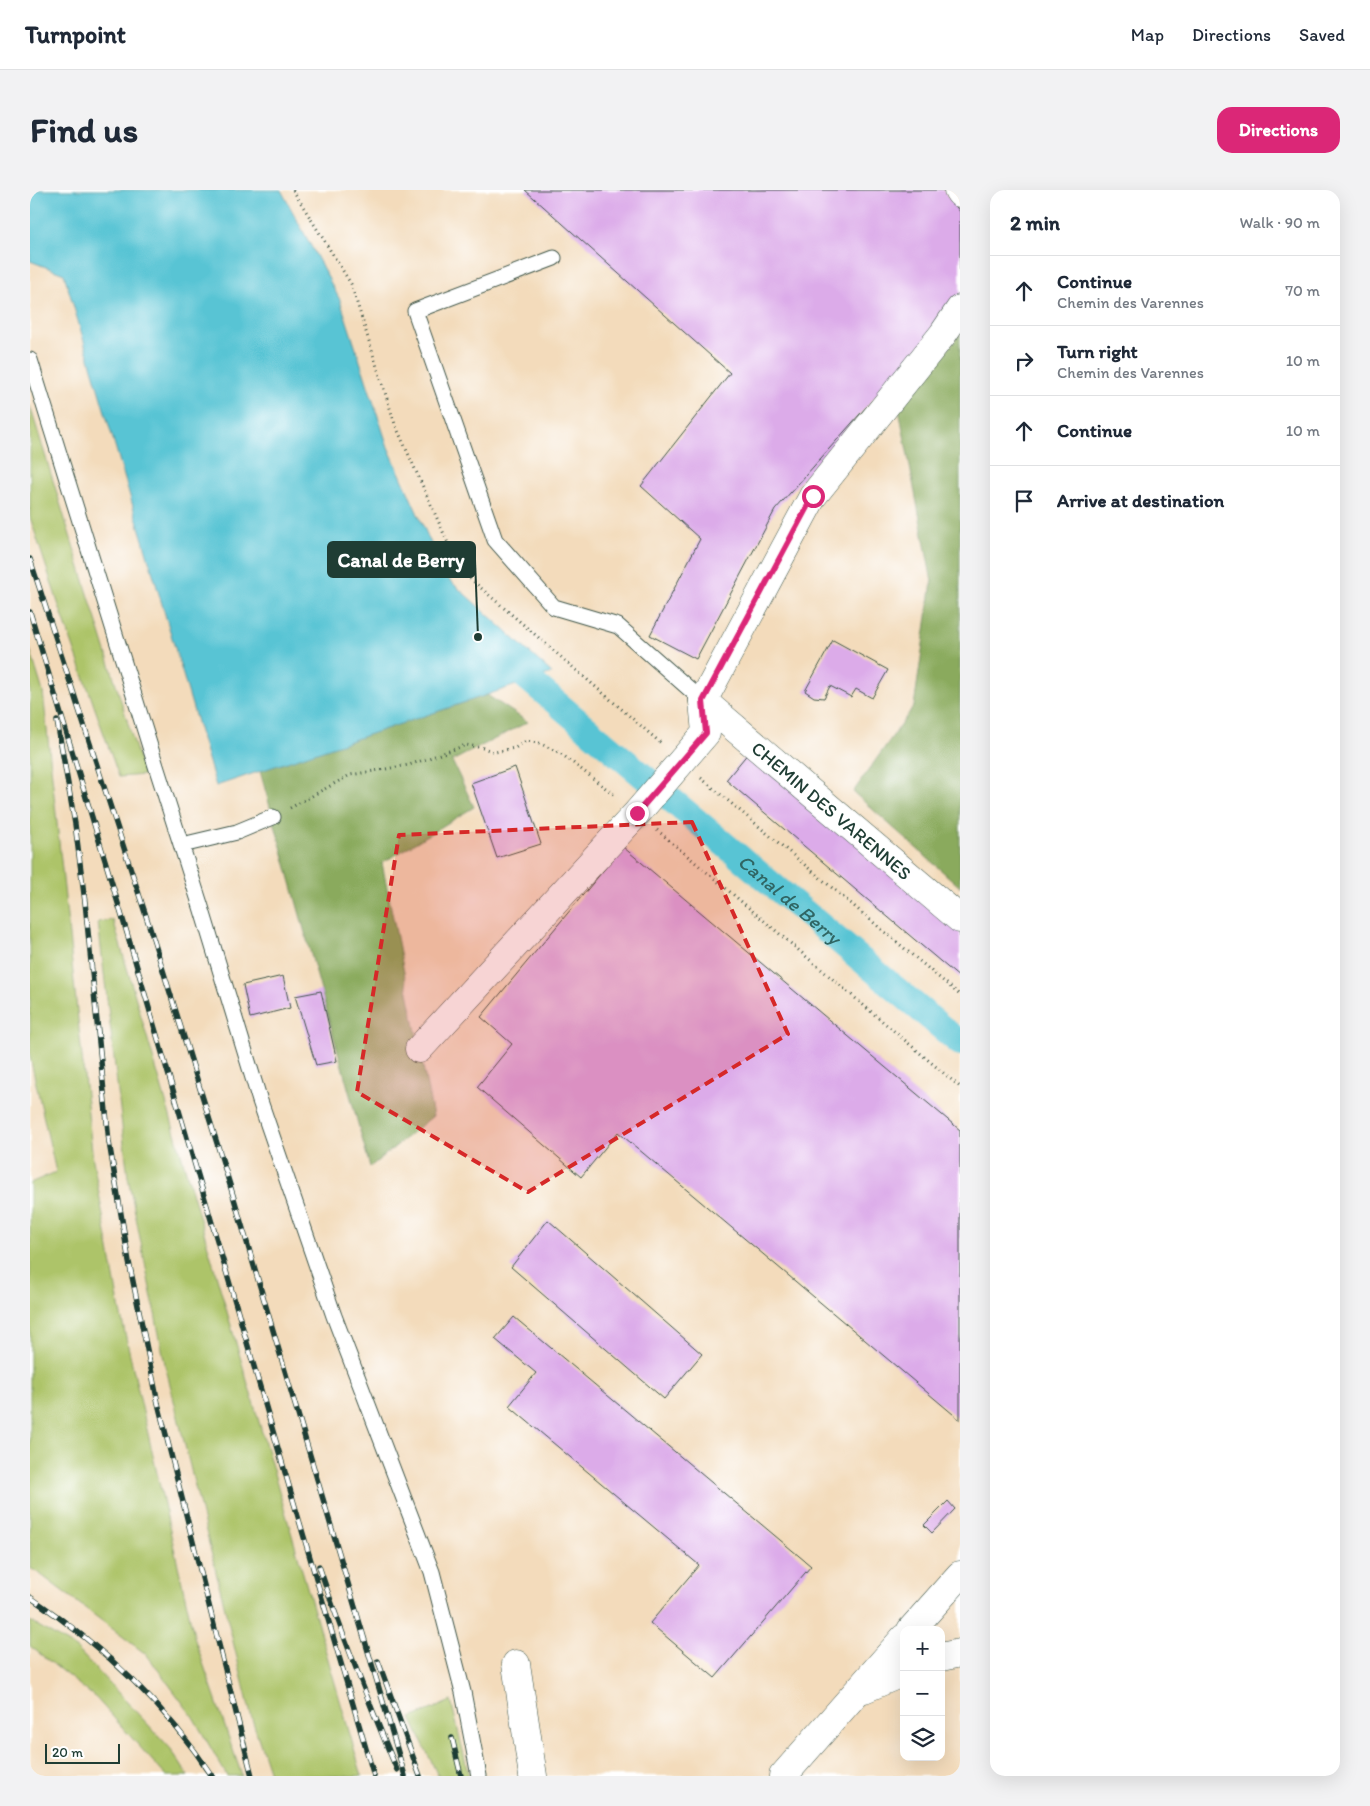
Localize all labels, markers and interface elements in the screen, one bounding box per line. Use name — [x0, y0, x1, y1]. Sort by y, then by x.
text: Turnpoint — [25, 20, 126, 49]
text: Map — [1131, 24, 1164, 46]
text: Directions — [1192, 24, 1271, 46]
text: Saved — [1299, 24, 1345, 46]
button: Directions — [1217, 107, 1340, 153]
text: Find us — [30, 109, 138, 151]
text: 2 min — [1010, 210, 1060, 235]
text: Walk · 90 m — [1240, 213, 1320, 232]
text: Continue — [1057, 270, 1132, 293]
icon: ahead — [1010, 277, 1038, 305]
text: 70 m — [1285, 281, 1320, 300]
text: Chemin des Varennes — [1057, 293, 1204, 312]
text: Turn right — [1057, 340, 1138, 363]
icon: right — [1010, 347, 1038, 375]
text: 10 m — [1286, 351, 1320, 370]
text: Chemin des Varennes — [1057, 363, 1204, 382]
icon: ahead — [1010, 417, 1038, 445]
text: Continue — [1057, 419, 1132, 442]
text: 10 m — [1286, 421, 1320, 440]
route start — [802, 485, 825, 508]
icon: arrive — [1010, 487, 1038, 515]
text: Arrive at destination — [1057, 489, 1224, 512]
callout: Canal de Berry — [328, 542, 475, 577]
text: Canal de Berry — [338, 548, 465, 573]
street label: CHEMIN DES VARENNES — [747, 736, 916, 885]
route end — [626, 802, 649, 825]
water label: Canal de Berry — [733, 849, 848, 951]
map controls — [900, 1626, 945, 1761]
button: + — [900, 1626, 945, 1671]
button: − — [900, 1671, 945, 1716]
button: layers — [900, 1716, 945, 1761]
scale bar — [45, 1741, 120, 1764]
text: 20 m — [52, 1744, 83, 1761]

